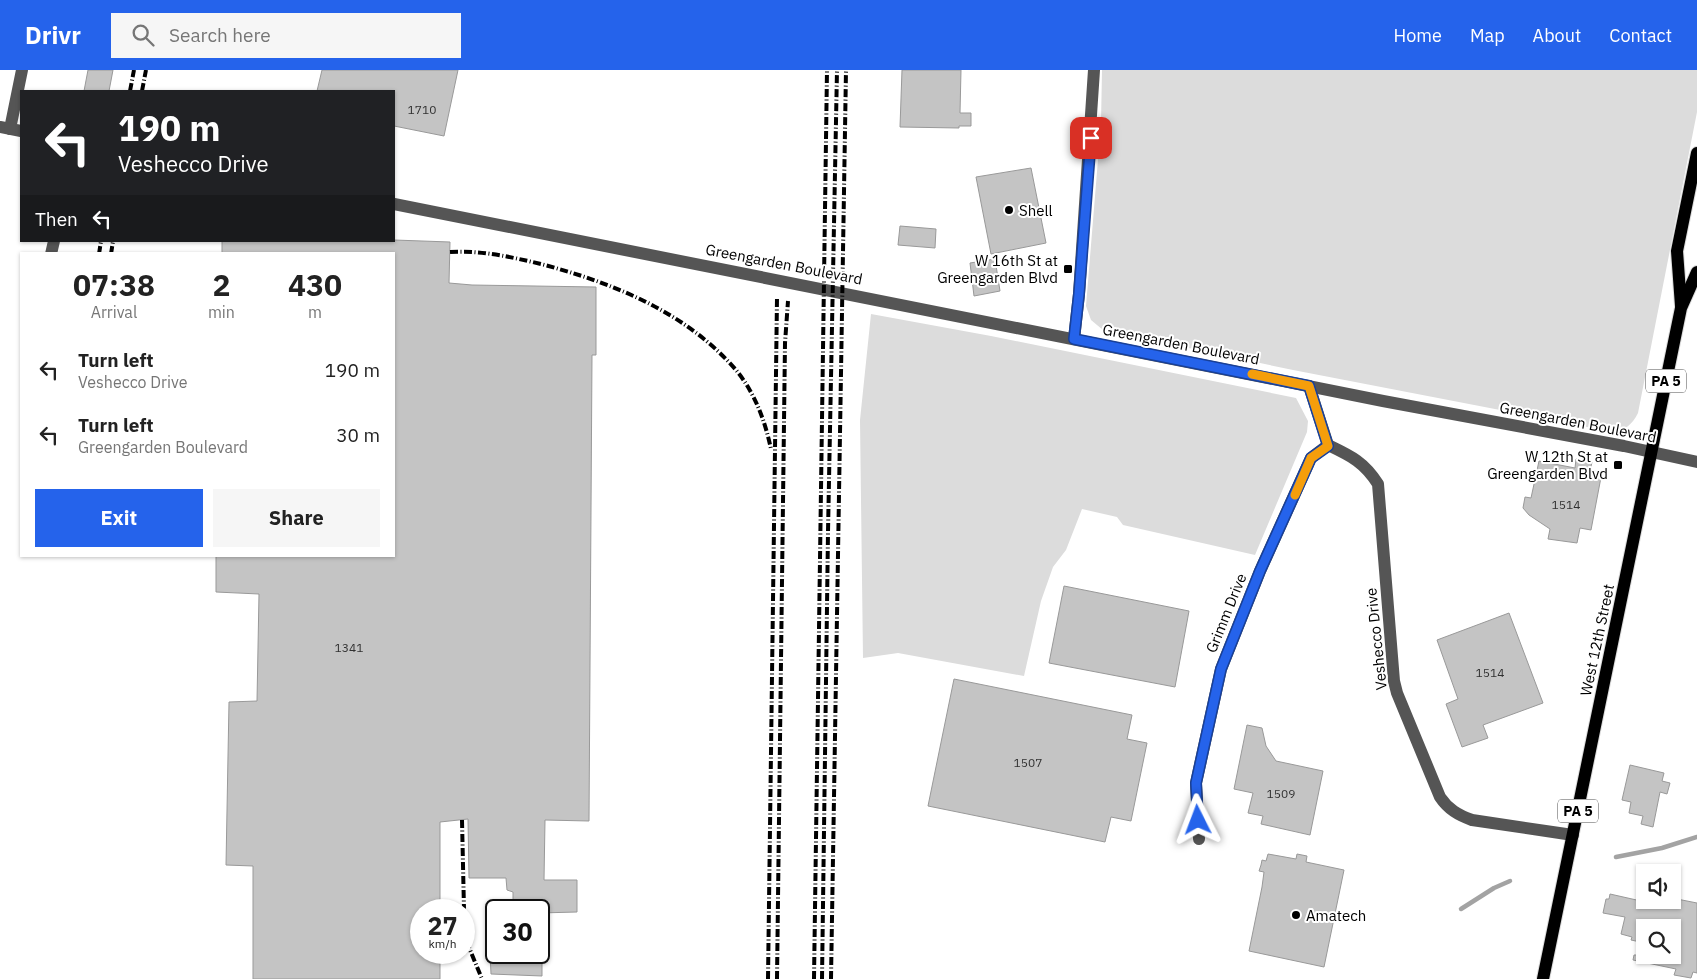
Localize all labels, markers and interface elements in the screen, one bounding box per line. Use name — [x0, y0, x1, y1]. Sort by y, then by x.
search box — [111, 13, 461, 58]
text: Drivr — [25, 19, 81, 51]
icon: search — [129, 21, 157, 49]
text: Search here — [169, 23, 271, 47]
text: Home — [1394, 24, 1442, 47]
text: Map — [1470, 24, 1505, 47]
text: About — [1533, 24, 1581, 47]
text: Contact — [1609, 24, 1672, 47]
house number: 1710 — [408, 102, 436, 117]
text: 190 m — [118, 105, 221, 151]
icon: left — [35, 110, 100, 175]
pin — [1070, 117, 1112, 159]
icon: arrive — [1077, 124, 1105, 152]
text: Veshecco Drive — [118, 149, 269, 178]
place label: Shell — [1019, 201, 1053, 220]
marker: Shell — [1003, 204, 1015, 216]
icon: left — [88, 205, 116, 233]
text: Then — [35, 207, 78, 231]
street label: Greengarden Boulevard — [704, 239, 864, 289]
place label: W 16th St at Greengarden Blvd — [937, 251, 1058, 287]
marker: W 16th St at Greengarden Blvd — [1062, 263, 1074, 275]
text: 07:38 — [73, 265, 155, 304]
text: 2 — [212, 265, 230, 304]
text: 430 — [288, 265, 342, 304]
text: Arrival — [91, 302, 137, 322]
text: min — [208, 302, 235, 322]
text: m — [308, 302, 322, 322]
street label: Greengarden Boulevard — [1101, 319, 1261, 369]
text: Turn left — [78, 348, 154, 372]
icon: left — [35, 356, 63, 384]
text: 190 m — [325, 358, 380, 382]
road number: PA 5 — [1646, 370, 1686, 392]
text: Veshecco Drive — [78, 372, 188, 392]
street label: Greengarden Boulevard — [1498, 397, 1658, 447]
text: Turn left — [78, 413, 154, 437]
icon: left — [35, 421, 63, 449]
text: 30 m — [336, 423, 380, 447]
text: Greengarden Boulevard — [78, 437, 248, 457]
place label: W 12th St at Greengarden Blvd — [1487, 447, 1608, 483]
marker: W 12th St at Greengarden Blvd — [1612, 459, 1624, 471]
button: Exit — [35, 489, 203, 547]
button: Share — [213, 489, 380, 547]
house number: 1514 — [1552, 497, 1580, 512]
street label: Grimm Drive — [1201, 570, 1251, 656]
street label: West 12th Street — [1576, 582, 1618, 698]
street label: Veshecco Drive — [1361, 587, 1391, 691]
house number: 1341 — [335, 640, 363, 655]
house number: 1514 — [1476, 665, 1504, 680]
house number: 1507 — [1014, 755, 1042, 770]
house number: 1509 — [1267, 786, 1295, 801]
position arrow — [1171, 793, 1223, 845]
road number: PA 5 — [1558, 799, 1598, 822]
map controls — [1636, 864, 1681, 964]
button: sound — [1636, 864, 1681, 909]
speed limit sign: 30 — [485, 899, 550, 964]
place label: Amatech — [1306, 906, 1366, 925]
text: 27 — [427, 909, 458, 942]
marker: Amatech — [1290, 909, 1302, 921]
button: search — [1636, 919, 1681, 964]
text: km/h — [428, 936, 457, 951]

